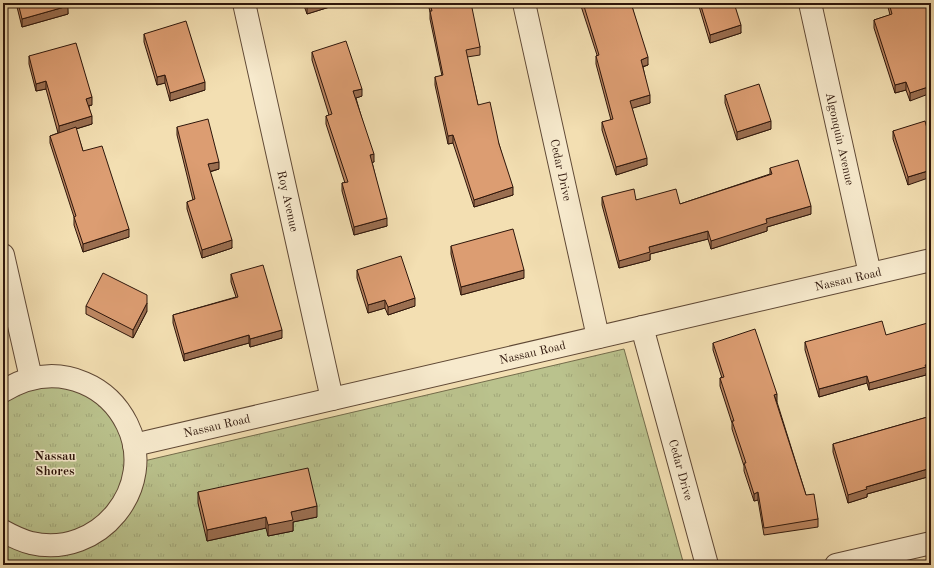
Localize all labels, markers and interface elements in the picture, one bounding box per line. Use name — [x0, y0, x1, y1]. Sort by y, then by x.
street label: Algonquin Avenue — [823, 91, 855, 187]
street label: Cedar Drive — [547, 138, 573, 203]
street label: Roy Avenue — [274, 170, 300, 234]
street label: Nassau Road — [814, 267, 883, 294]
street label: Nassau Road — [498, 340, 567, 367]
street label: Nassau Road — [182, 413, 252, 440]
street label: Cedar Drive — [666, 438, 694, 502]
district label: Nassau Shores — [34, 450, 76, 478]

